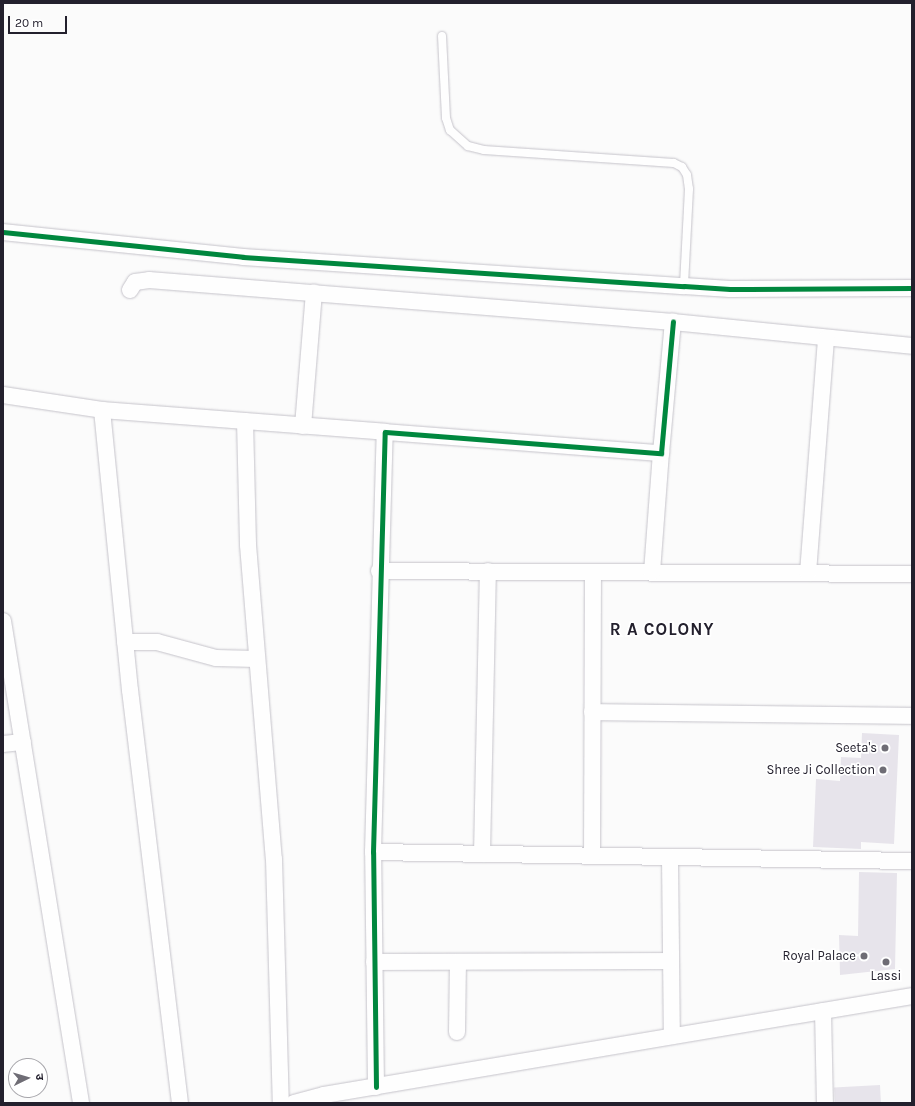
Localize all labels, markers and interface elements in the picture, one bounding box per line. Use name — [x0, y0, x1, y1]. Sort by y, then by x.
scale bar — [10, 8, 69, 34]
text: 20 m — [15, 16, 43, 30]
district label: R A COLONY — [610, 620, 714, 640]
place label: Seeta's — [835, 740, 877, 756]
marker: Seeta's — [880, 743, 890, 753]
place label: Shree Ji Collection — [767, 762, 875, 778]
marker: Shree Ji Collection — [878, 765, 888, 775]
place label: Royal Palace — [782, 948, 856, 964]
marker: Royal Palace — [859, 951, 869, 961]
marker: Lassi — [881, 957, 891, 967]
place label: Lassi — [871, 968, 901, 984]
north arrow — [8, 1058, 48, 1098]
text: उ — [33, 1073, 46, 1081]

